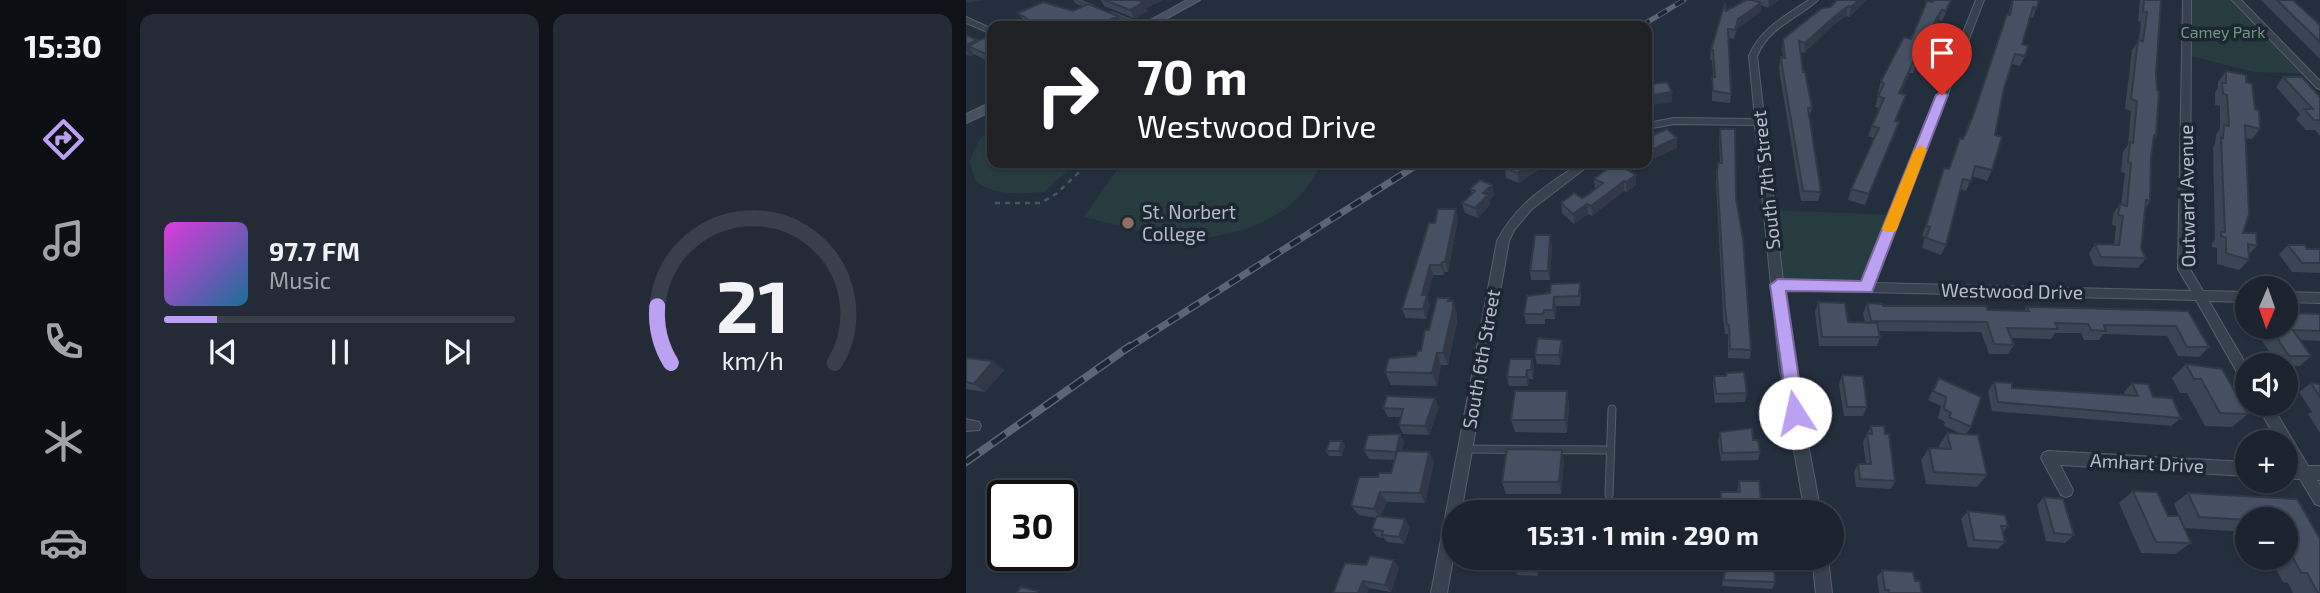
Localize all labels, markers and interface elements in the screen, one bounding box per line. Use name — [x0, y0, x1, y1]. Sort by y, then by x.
park label: Camey Park — [2181, 22, 2265, 41]
pin — [1912, 23, 1972, 95]
text: 15:30 — [24, 26, 102, 64]
icon: arrive — [1923, 34, 1961, 72]
text: 70 m — [1137, 46, 1248, 105]
icon: right — [1022, 49, 1113, 140]
text: Westwood Drive — [1137, 106, 1376, 144]
street label: South 7th Street — [1747, 109, 1784, 251]
icon: directions — [39, 115, 88, 164]
street label: Outward Avenue — [2174, 125, 2199, 267]
place label: St. Norbert College — [1142, 200, 1236, 245]
marker: St. Norbert College — [1120, 215, 1136, 231]
icon: music — [39, 216, 88, 265]
text: 97.7 FM — [269, 235, 360, 266]
text: 21 — [716, 260, 789, 348]
text: Music — [269, 266, 331, 294]
north arrow — [2235, 276, 2298, 340]
map controls — [2235, 276, 2298, 570]
street label: Westwood Drive — [1941, 278, 2083, 303]
street label: South 6th Street — [1457, 287, 1504, 430]
icon: phone — [39, 317, 88, 366]
icon: previous — [204, 333, 242, 371]
icon: pause — [321, 333, 359, 371]
icon: next — [438, 333, 476, 371]
text: km/h — [721, 344, 784, 374]
button: sound — [2235, 353, 2298, 416]
position arrow — [1758, 376, 1832, 450]
icon: climate — [39, 417, 88, 466]
button: + — [2235, 430, 2298, 493]
street label: Amhart Drive — [2089, 448, 2205, 477]
speed limit sign: 30 — [987, 480, 1078, 571]
button: − — [2235, 507, 2298, 570]
icon: car — [39, 518, 88, 567]
text: 15:31 · 1 min · 290 m — [1527, 519, 1759, 550]

